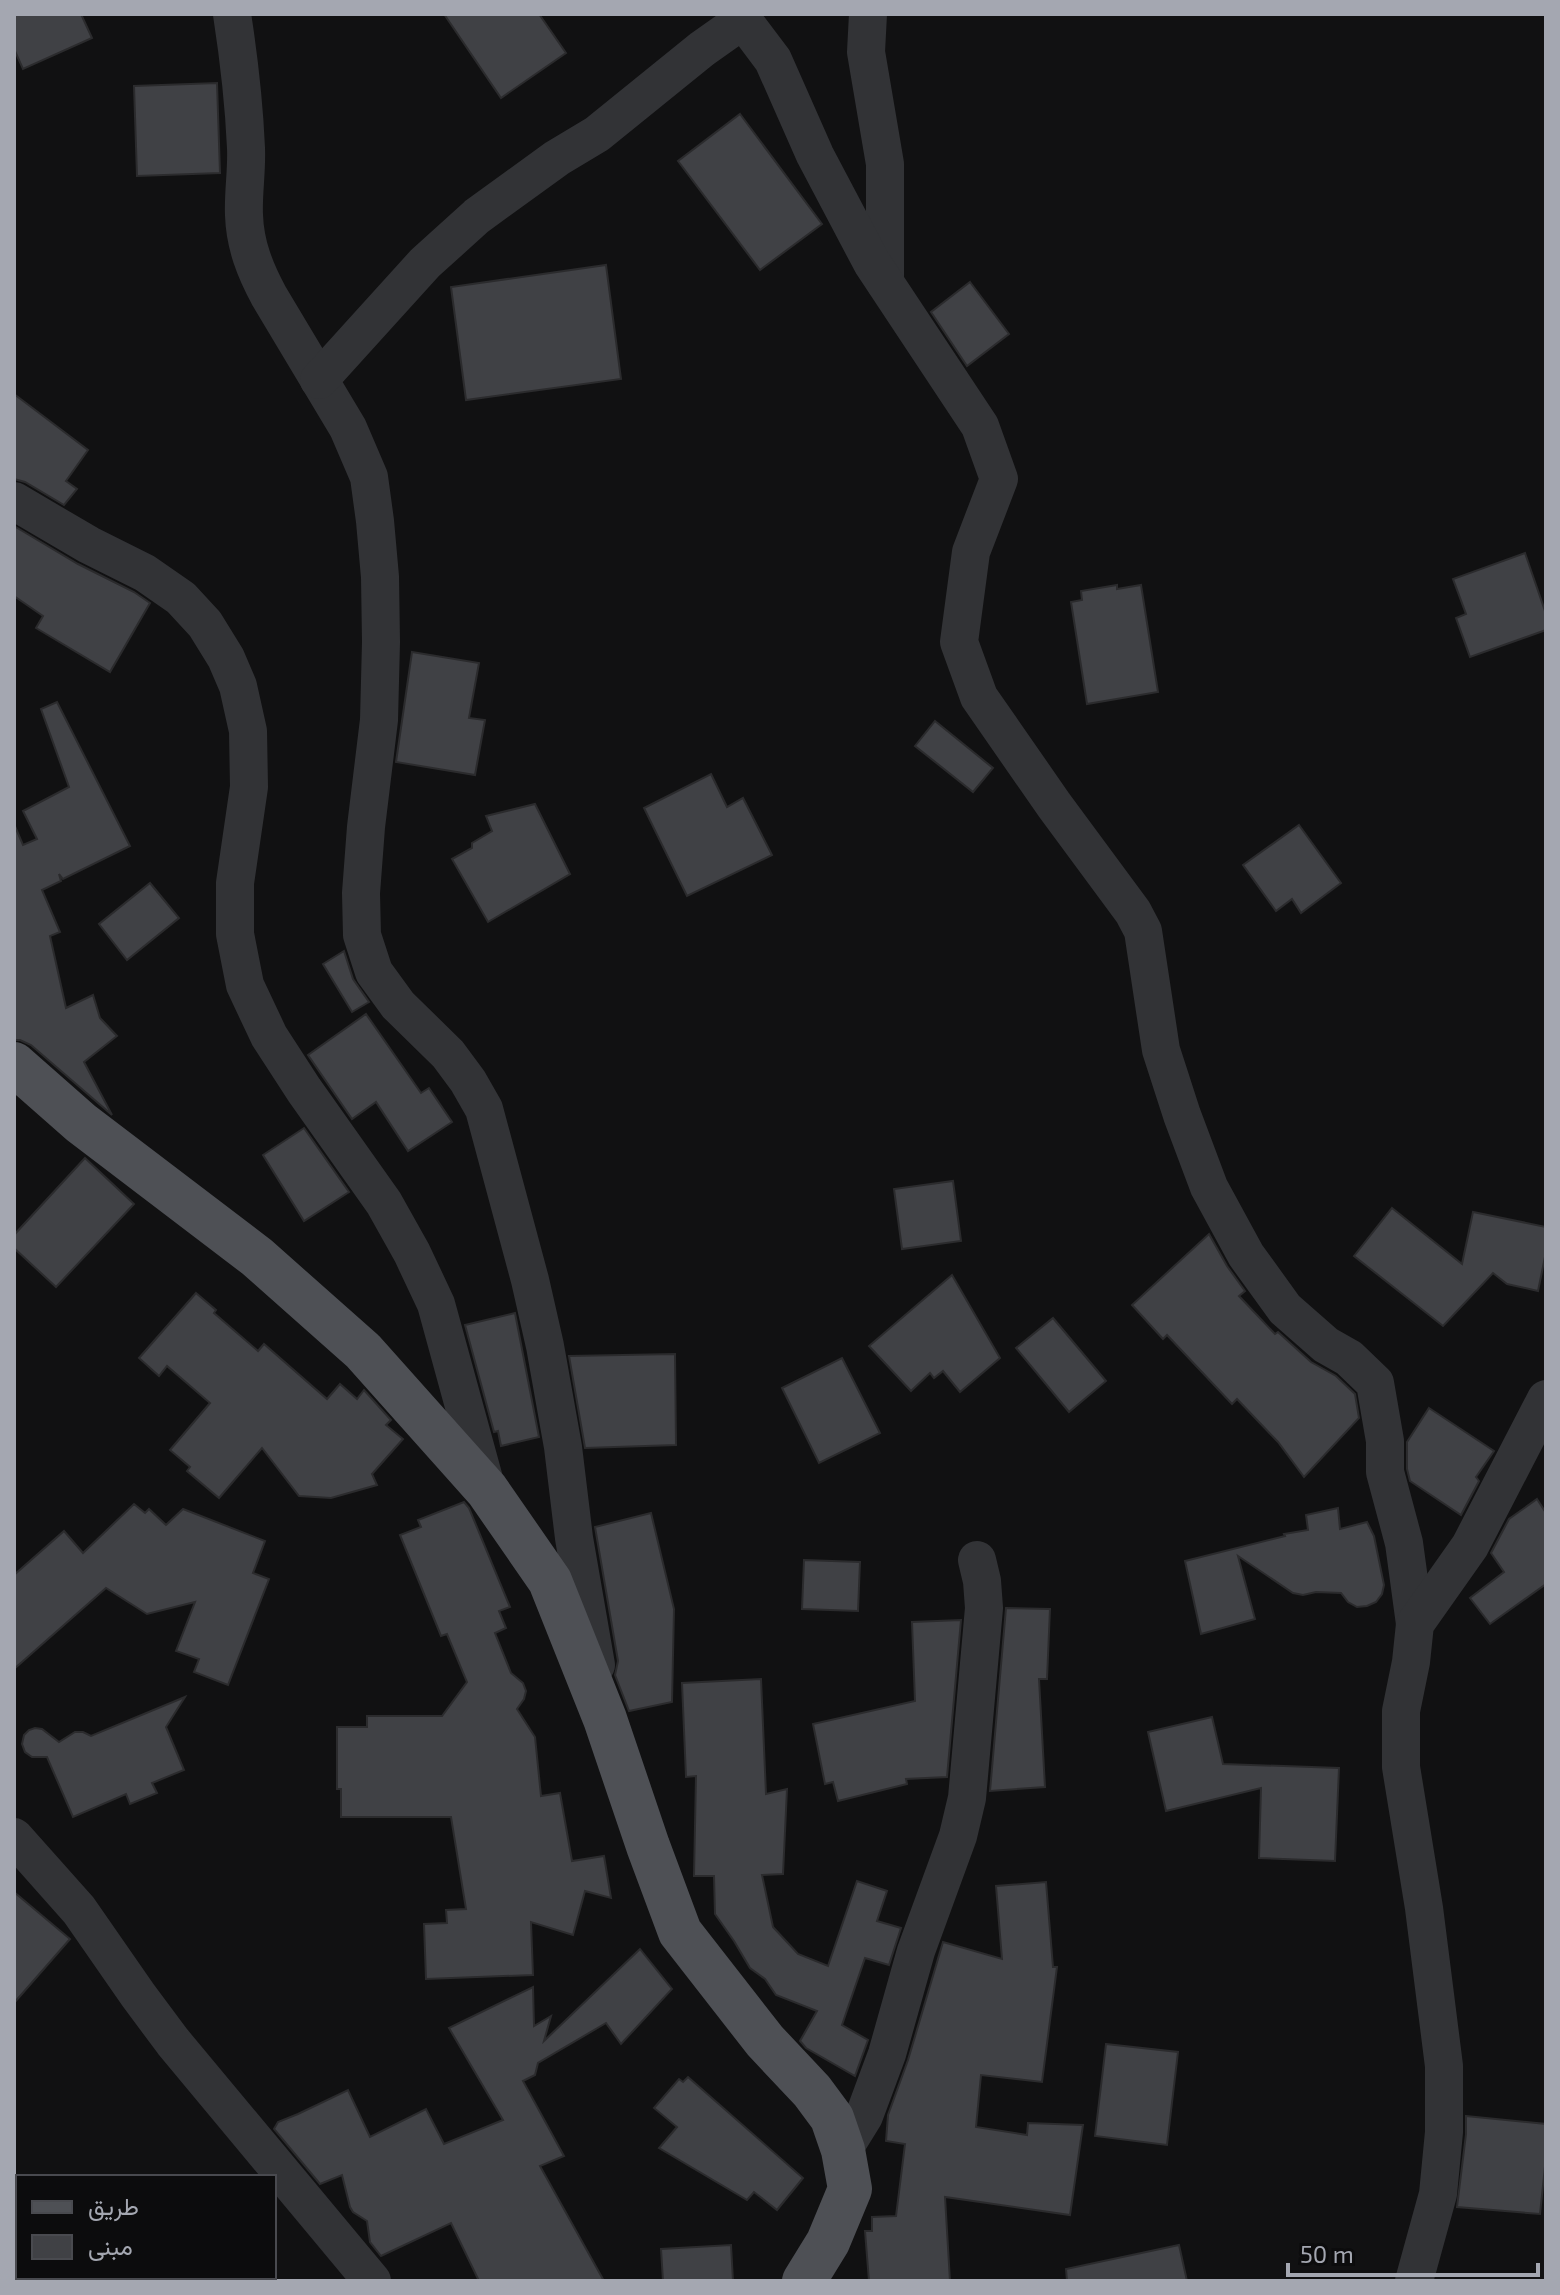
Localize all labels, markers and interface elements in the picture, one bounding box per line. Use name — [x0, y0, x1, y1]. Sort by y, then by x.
legend — [16, 2175, 276, 2279]
text: طريق — [88, 2191, 139, 2222]
scale bar — [1288, 2227, 1538, 2277]
text: مبنى — [88, 2231, 133, 2261]
text: 50 m — [1300, 2239, 1354, 2268]

